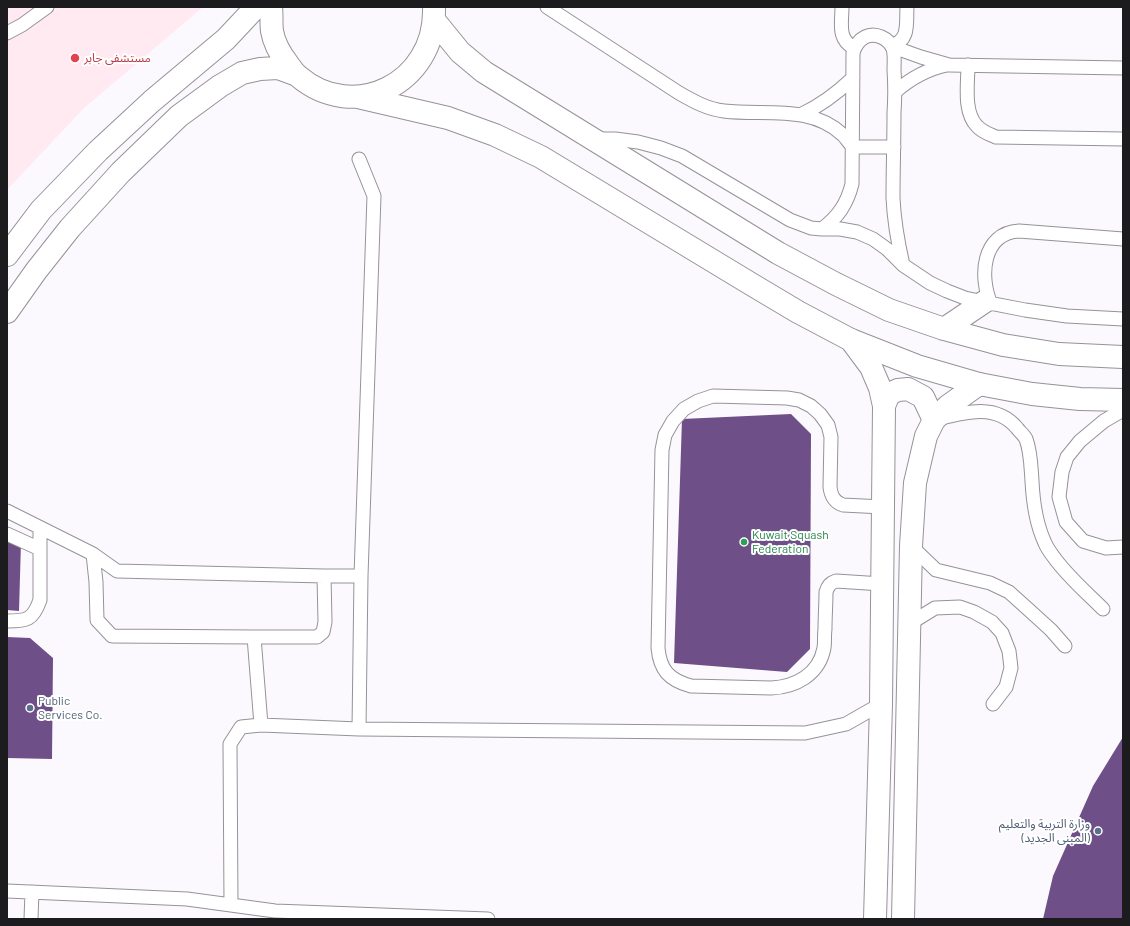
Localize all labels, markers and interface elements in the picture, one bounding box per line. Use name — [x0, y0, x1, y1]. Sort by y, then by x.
place label: مستشفى جابر — [84, 51, 151, 65]
marker: مستشفى جابر — [69, 52, 81, 64]
place label: Kuwait Squash Federation — [752, 528, 829, 556]
marker: Kuwait Squash Federation — [739, 537, 749, 547]
place label: Public Services Co. — [38, 694, 103, 722]
marker: Public Services Co. — [25, 703, 35, 713]
place label: وزارة التربية والتعليم (المبنى الجديد) — [999, 817, 1090, 845]
marker: وزارة التربية والتعليم (المبنى الجديد) — [1093, 826, 1103, 836]

